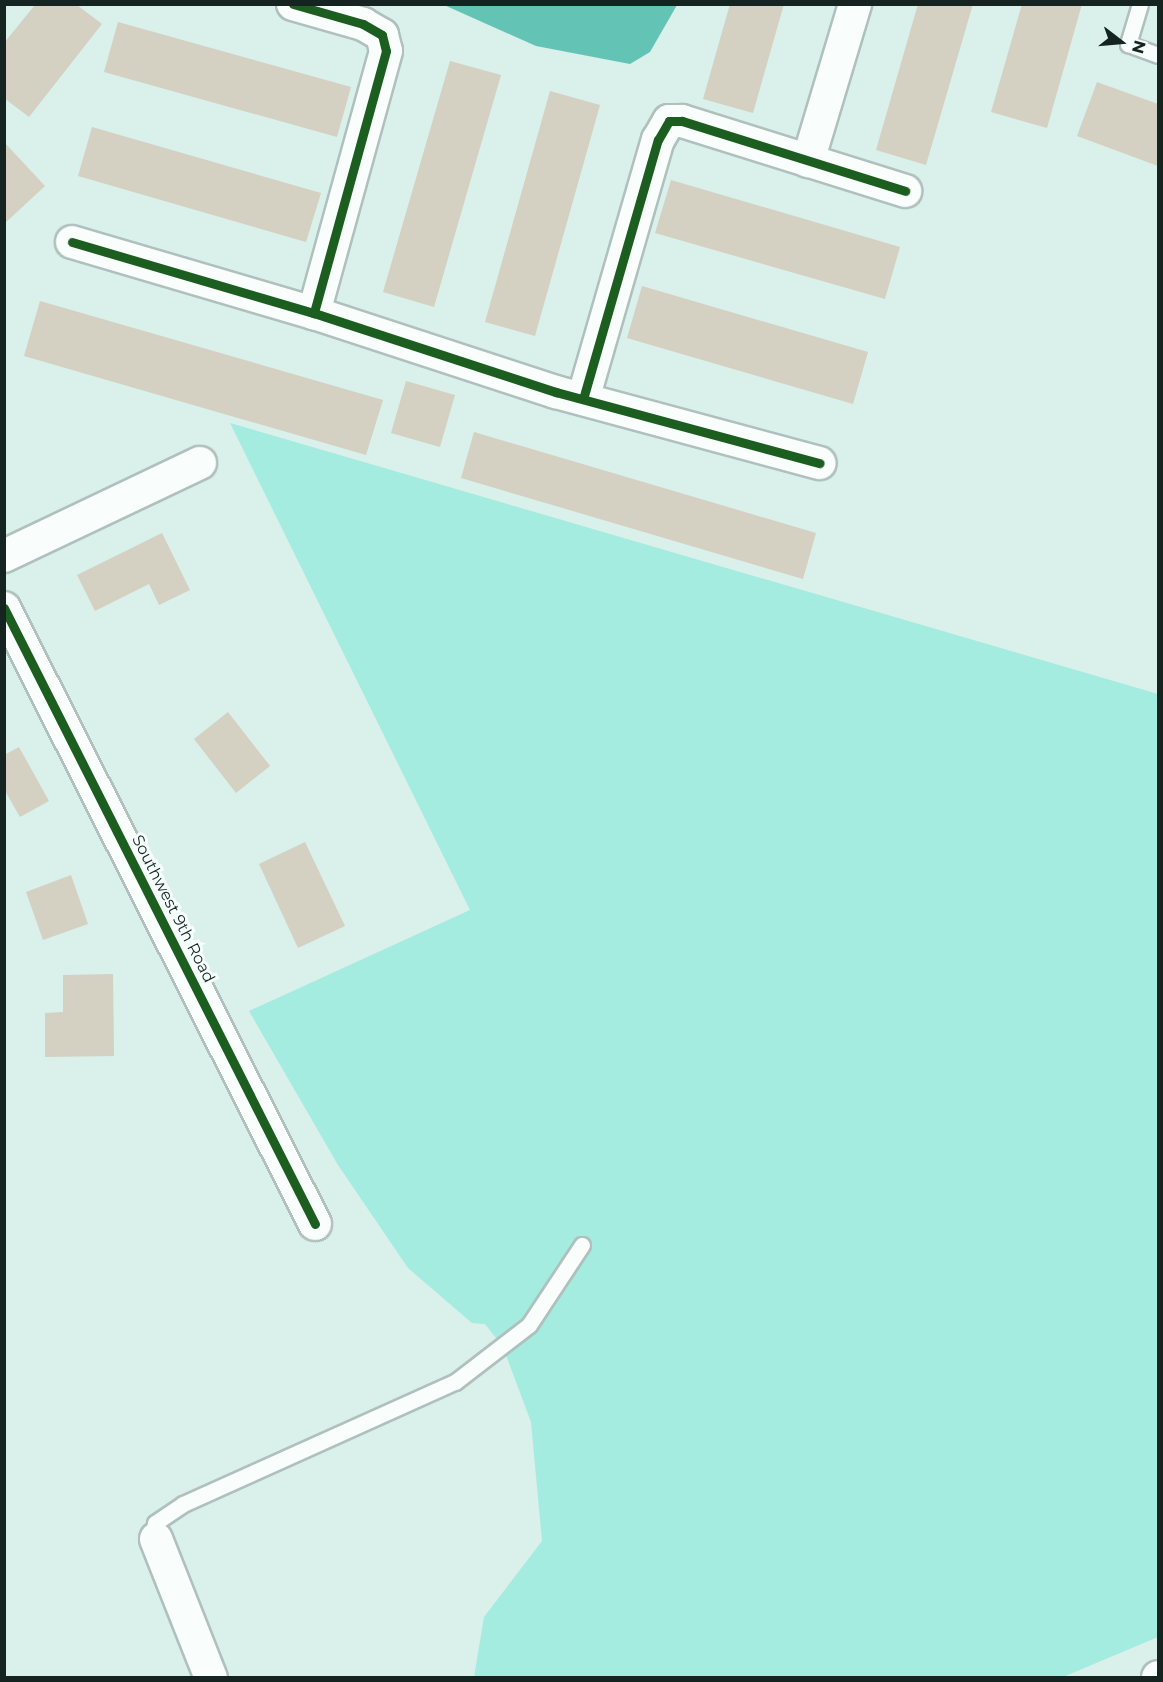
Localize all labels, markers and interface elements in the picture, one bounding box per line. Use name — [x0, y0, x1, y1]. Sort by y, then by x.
north arrow — [1091, 12, 1151, 72]
text: N — [1128, 38, 1150, 56]
street label: Southwest 9th Road — [127, 832, 219, 986]

